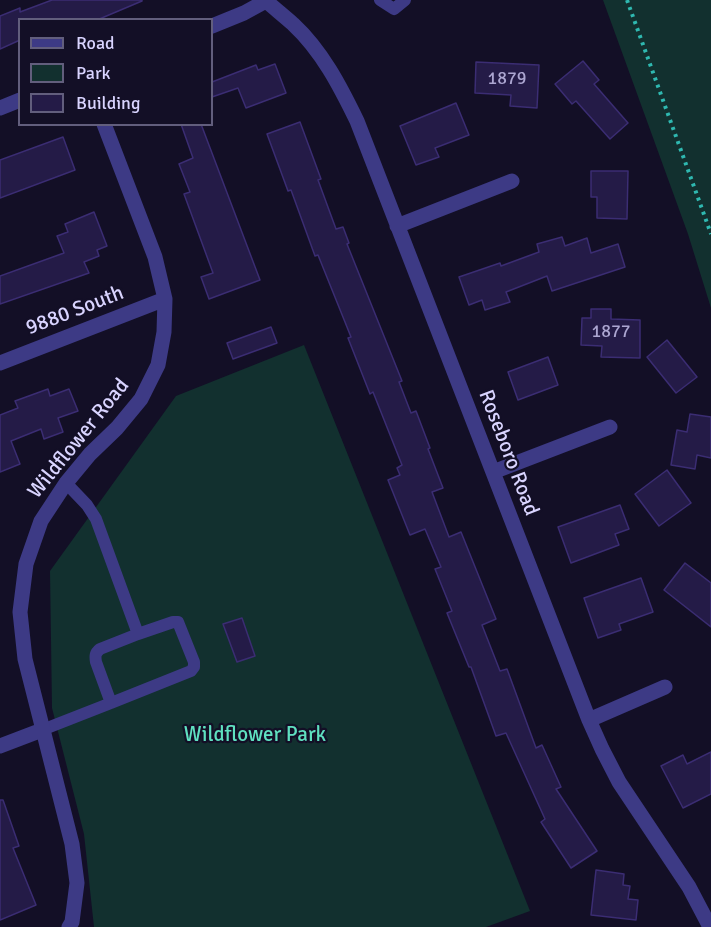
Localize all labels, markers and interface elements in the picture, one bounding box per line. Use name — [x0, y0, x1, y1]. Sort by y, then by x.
legend — [18, 18, 213, 126]
text: Road — [76, 32, 115, 54]
text: Park — [76, 62, 111, 84]
house number: 1879 — [488, 68, 526, 90]
text: Building — [76, 92, 140, 114]
street label: 9880 South — [22, 281, 128, 341]
house number: 1877 — [592, 321, 630, 343]
street label: Wildflower Road — [23, 374, 135, 504]
street label: Roseboro Road — [472, 387, 544, 519]
park label: Wildflower Park — [184, 722, 326, 748]

